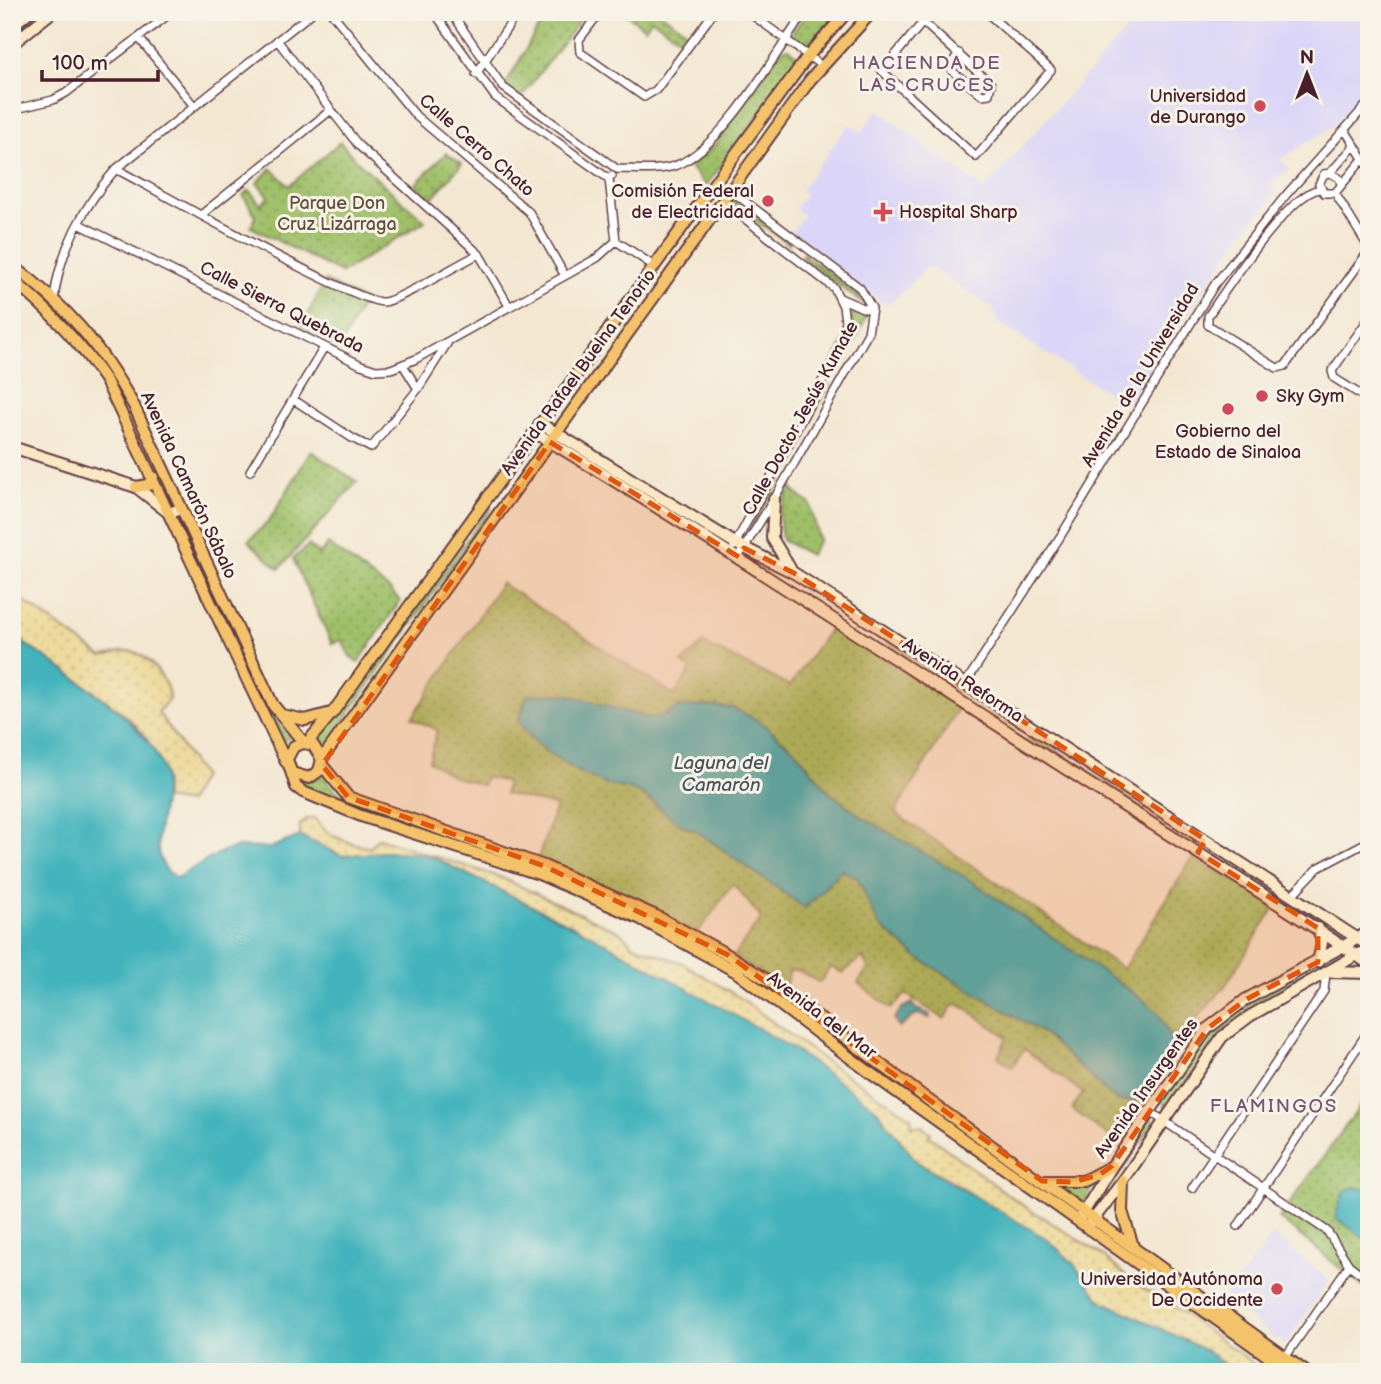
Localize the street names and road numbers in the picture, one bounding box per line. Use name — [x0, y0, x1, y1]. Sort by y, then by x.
street label: Calle Cerro Chato — [415, 90, 539, 201]
street label: Calle Sierra Quebrada — [196, 257, 367, 358]
street label: Avenida Rafael Buelna Tenorio — [497, 265, 660, 479]
street label: Avenida de la Universidad — [1077, 280, 1204, 471]
street label: Calle Doctor Jesús Kumate — [738, 317, 863, 519]
street label: Avenida Camarón Sábalo — [136, 388, 241, 582]
street label: Avenida Reforma — [898, 634, 1027, 727]
street label: Avenida del Mar — [763, 967, 881, 1064]
street label: Avenida Insurgentes — [1090, 1014, 1203, 1162]

